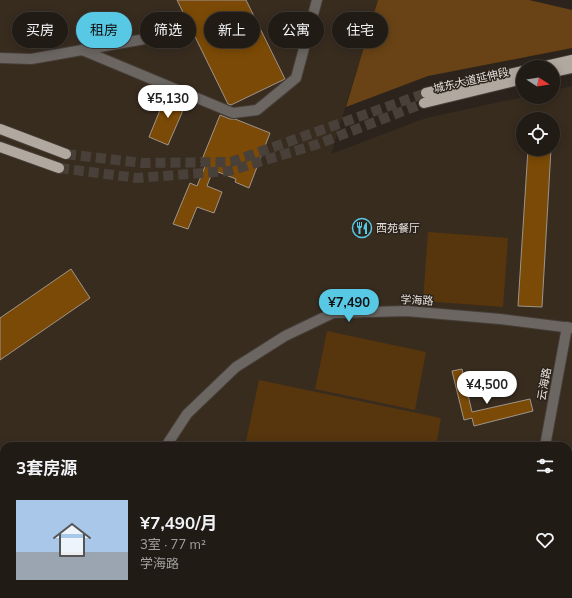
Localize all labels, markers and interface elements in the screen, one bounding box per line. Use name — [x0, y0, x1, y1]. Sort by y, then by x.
chip: 买房 — [12, 12, 68, 48]
chip: 租房 — [76, 12, 132, 48]
chip: 筛选 — [140, 12, 196, 48]
chip: 新上 — [204, 12, 260, 48]
chip: 公寓 — [268, 12, 324, 48]
chip: 住宅 — [332, 12, 388, 48]
north arrow — [516, 60, 560, 104]
map controls — [516, 60, 560, 156]
street label: 城东大道延伸段 — [432, 65, 510, 95]
pin: ¥5,130 — [135, 85, 201, 119]
text: ¥5,130 — [147, 90, 189, 106]
button: locate — [516, 112, 560, 156]
restaurant icon: 西苑餐厅 — [351, 217, 373, 239]
place label: 西苑餐厅 — [376, 221, 420, 235]
pin: ¥7,490 — [316, 289, 382, 323]
street label: 学海路 — [400, 292, 434, 308]
text: ¥7,490 — [328, 294, 370, 310]
street label: 云海路 — [534, 367, 554, 401]
pin: ¥4,500 — [454, 371, 520, 405]
text: ¥4,500 — [466, 376, 508, 392]
icon: filters — [534, 455, 556, 477]
text: 3套房源 — [16, 457, 77, 478]
text: ¥7,490/月 — [140, 512, 218, 533]
icon: home — [48, 516, 96, 564]
icon: heart — [534, 529, 556, 551]
text: 3室 · 77 m² — [140, 536, 206, 552]
text: 学海路 — [140, 555, 179, 571]

